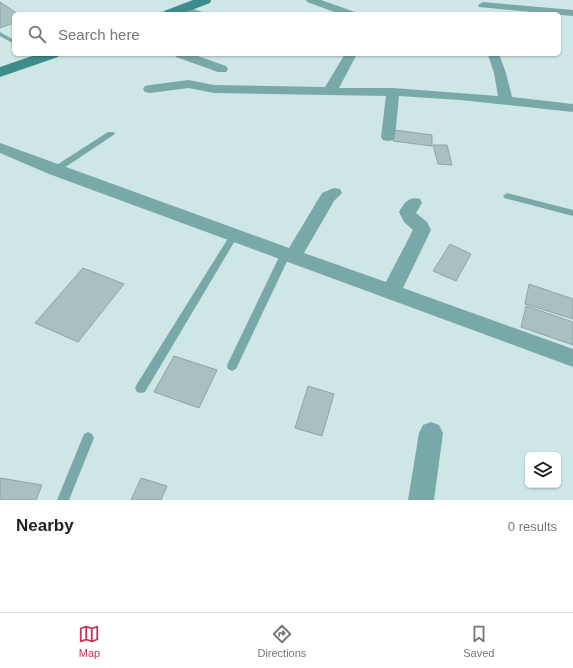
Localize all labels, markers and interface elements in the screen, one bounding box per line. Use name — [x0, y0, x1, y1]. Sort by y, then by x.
search box — [12, 12, 561, 56]
icon: search — [26, 23, 48, 45]
text: Search here — [58, 26, 140, 43]
map controls — [525, 452, 561, 488]
button: layers — [525, 452, 561, 488]
text: Nearby — [16, 516, 74, 535]
text: 0 results — [508, 519, 557, 534]
tab: Map — [78, 623, 100, 659]
tab: Directions — [257, 623, 306, 659]
tab: Saved — [463, 623, 494, 659]

